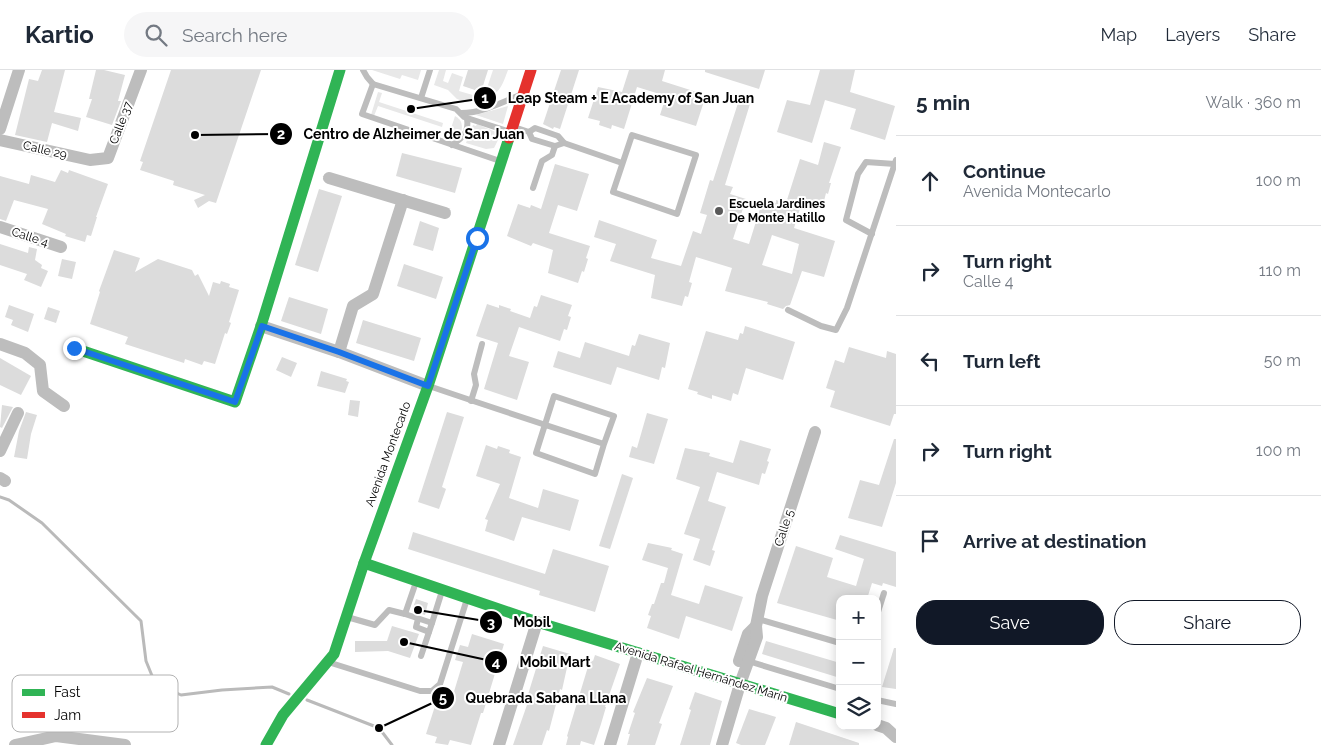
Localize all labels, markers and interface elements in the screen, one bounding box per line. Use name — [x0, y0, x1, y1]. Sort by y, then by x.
search box — [124, 12, 474, 57]
text: Kartio — [25, 20, 94, 49]
icon: search — [142, 21, 170, 49]
text: Search here — [182, 24, 287, 46]
text: Map — [1101, 24, 1137, 45]
text: Layers — [1165, 24, 1220, 45]
text: Share — [1248, 24, 1296, 45]
callout: Leap Steam + E Academy of San Juan — [472, 83, 765, 112]
text: 1 — [481, 89, 489, 107]
text: Leap Steam + E Academy of San Juan — [508, 90, 754, 106]
text: 5 min — [916, 90, 970, 115]
text: Walk · 360 m — [1206, 93, 1301, 112]
street label: Calle 37 — [107, 99, 136, 146]
callout: Centro de Alzheimer de San Juan — [268, 119, 536, 148]
text: 2 — [277, 125, 285, 143]
text: Centro de Alzheimer de San Juan — [303, 126, 525, 142]
street label: Calle 29 — [22, 138, 68, 162]
text: Continue — [963, 160, 1046, 182]
icon: ahead — [916, 167, 944, 195]
text: 100 m — [1256, 171, 1301, 190]
text: Avenida Montecarlo — [963, 182, 1111, 201]
place label: Escuela Jardines De Monte Hatillo — [729, 197, 825, 225]
marker: Escuela Jardines De Monte Hatillo — [713, 205, 725, 217]
street label: Calle 4 — [10, 224, 51, 250]
route start — [466, 227, 489, 250]
text: Turn right — [963, 250, 1052, 272]
icon: right — [916, 257, 944, 285]
text: 110 m — [1259, 261, 1301, 280]
text: Calle 4 — [963, 272, 1014, 291]
route end — [63, 337, 86, 360]
icon: left — [916, 347, 944, 375]
text: Turn left — [963, 350, 1040, 372]
text: 50 m — [1264, 351, 1301, 370]
street label: Avenida Montecarlo — [362, 400, 414, 508]
icon: right — [916, 437, 944, 465]
text: Turn right — [963, 440, 1052, 462]
text: 100 m — [1256, 441, 1301, 460]
street label: Calle 5 — [771, 507, 797, 548]
icon: arrive — [916, 527, 944, 555]
text: Arrive at destination — [963, 530, 1147, 552]
map controls — [836, 595, 881, 730]
button: + — [836, 595, 881, 640]
button: Save — [916, 600, 1104, 645]
button: Share — [1114, 600, 1301, 645]
callout: Mobil — [479, 608, 561, 637]
text: 3 — [487, 614, 495, 632]
text: Mobil — [513, 614, 551, 630]
street label: Avenida Rafael Hernández Marín — [613, 639, 789, 705]
button: − — [836, 640, 881, 685]
callout: Mobil Mart — [484, 647, 600, 676]
text: 4 — [492, 653, 501, 671]
text: Mobil Mart — [519, 654, 591, 670]
legend — [12, 675, 178, 732]
callout: Quebrada Sabana Llana — [431, 683, 636, 712]
text: Fast — [54, 684, 81, 700]
button: layers — [836, 685, 881, 730]
text: 5 — [439, 689, 447, 707]
text: Quebrada Sabana Llana — [466, 690, 626, 706]
text: Jam — [54, 707, 81, 723]

